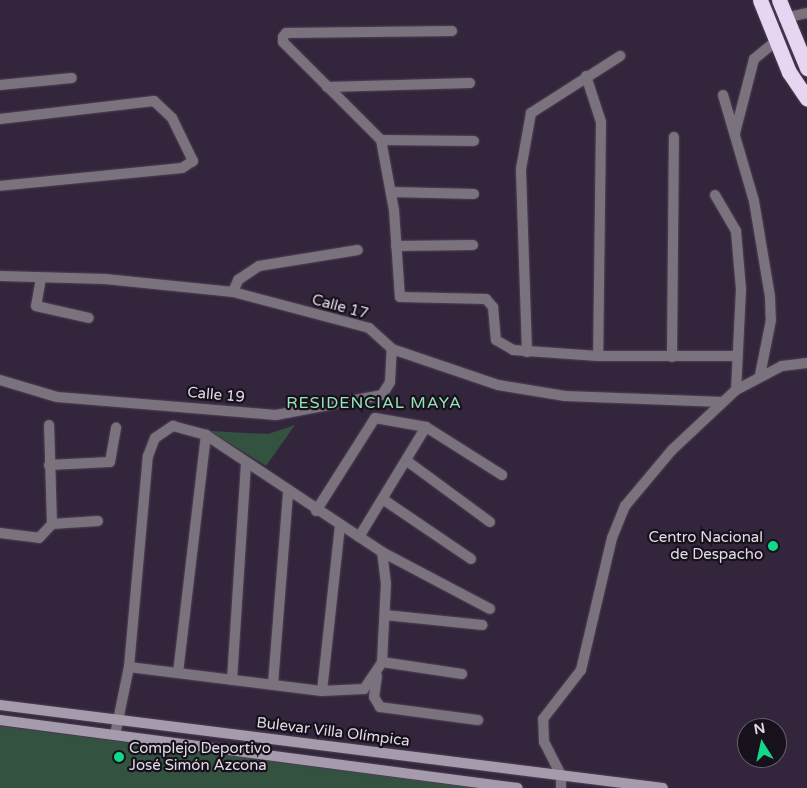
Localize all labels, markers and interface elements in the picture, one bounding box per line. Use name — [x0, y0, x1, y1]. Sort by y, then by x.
street label: Calle 17 — [310, 291, 370, 323]
street label: Calle 19 — [187, 384, 245, 406]
district label: RESIDENCIAL MAYA — [284, 393, 464, 413]
place label: Centro Nacional de Despacho — [648, 528, 763, 563]
marker: Centro Nacional de Despacho — [767, 540, 779, 552]
street label: Bulevar Villa Olímpica — [255, 714, 411, 750]
north arrow — [737, 718, 787, 768]
text: N — [752, 719, 766, 738]
place label: Complejo Deportivo José Simón Azcona — [129, 739, 271, 774]
marker: Complejo Deportivo José Simón Azcona — [113, 751, 125, 763]

